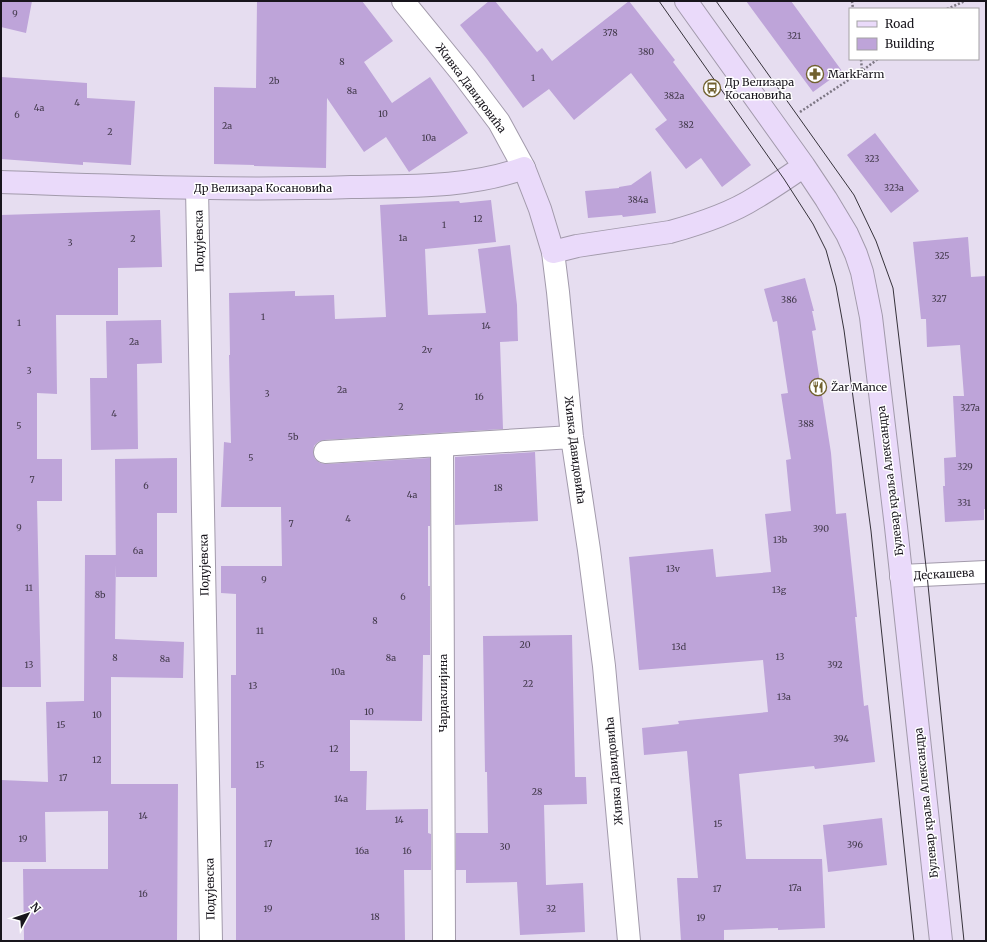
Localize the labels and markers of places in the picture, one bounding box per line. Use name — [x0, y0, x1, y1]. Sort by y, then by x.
pharmacy icon: MarkFarm — [805, 64, 825, 84]
place label: MarkFarm — [828, 67, 884, 81]
place label: Др Велизара Косановића — [725, 75, 794, 102]
bus stop icon: Др Велизара Косановића — [702, 78, 722, 98]
restaurant icon: Žar Mance — [808, 377, 828, 397]
place label: Žar Mance — [831, 380, 887, 394]

